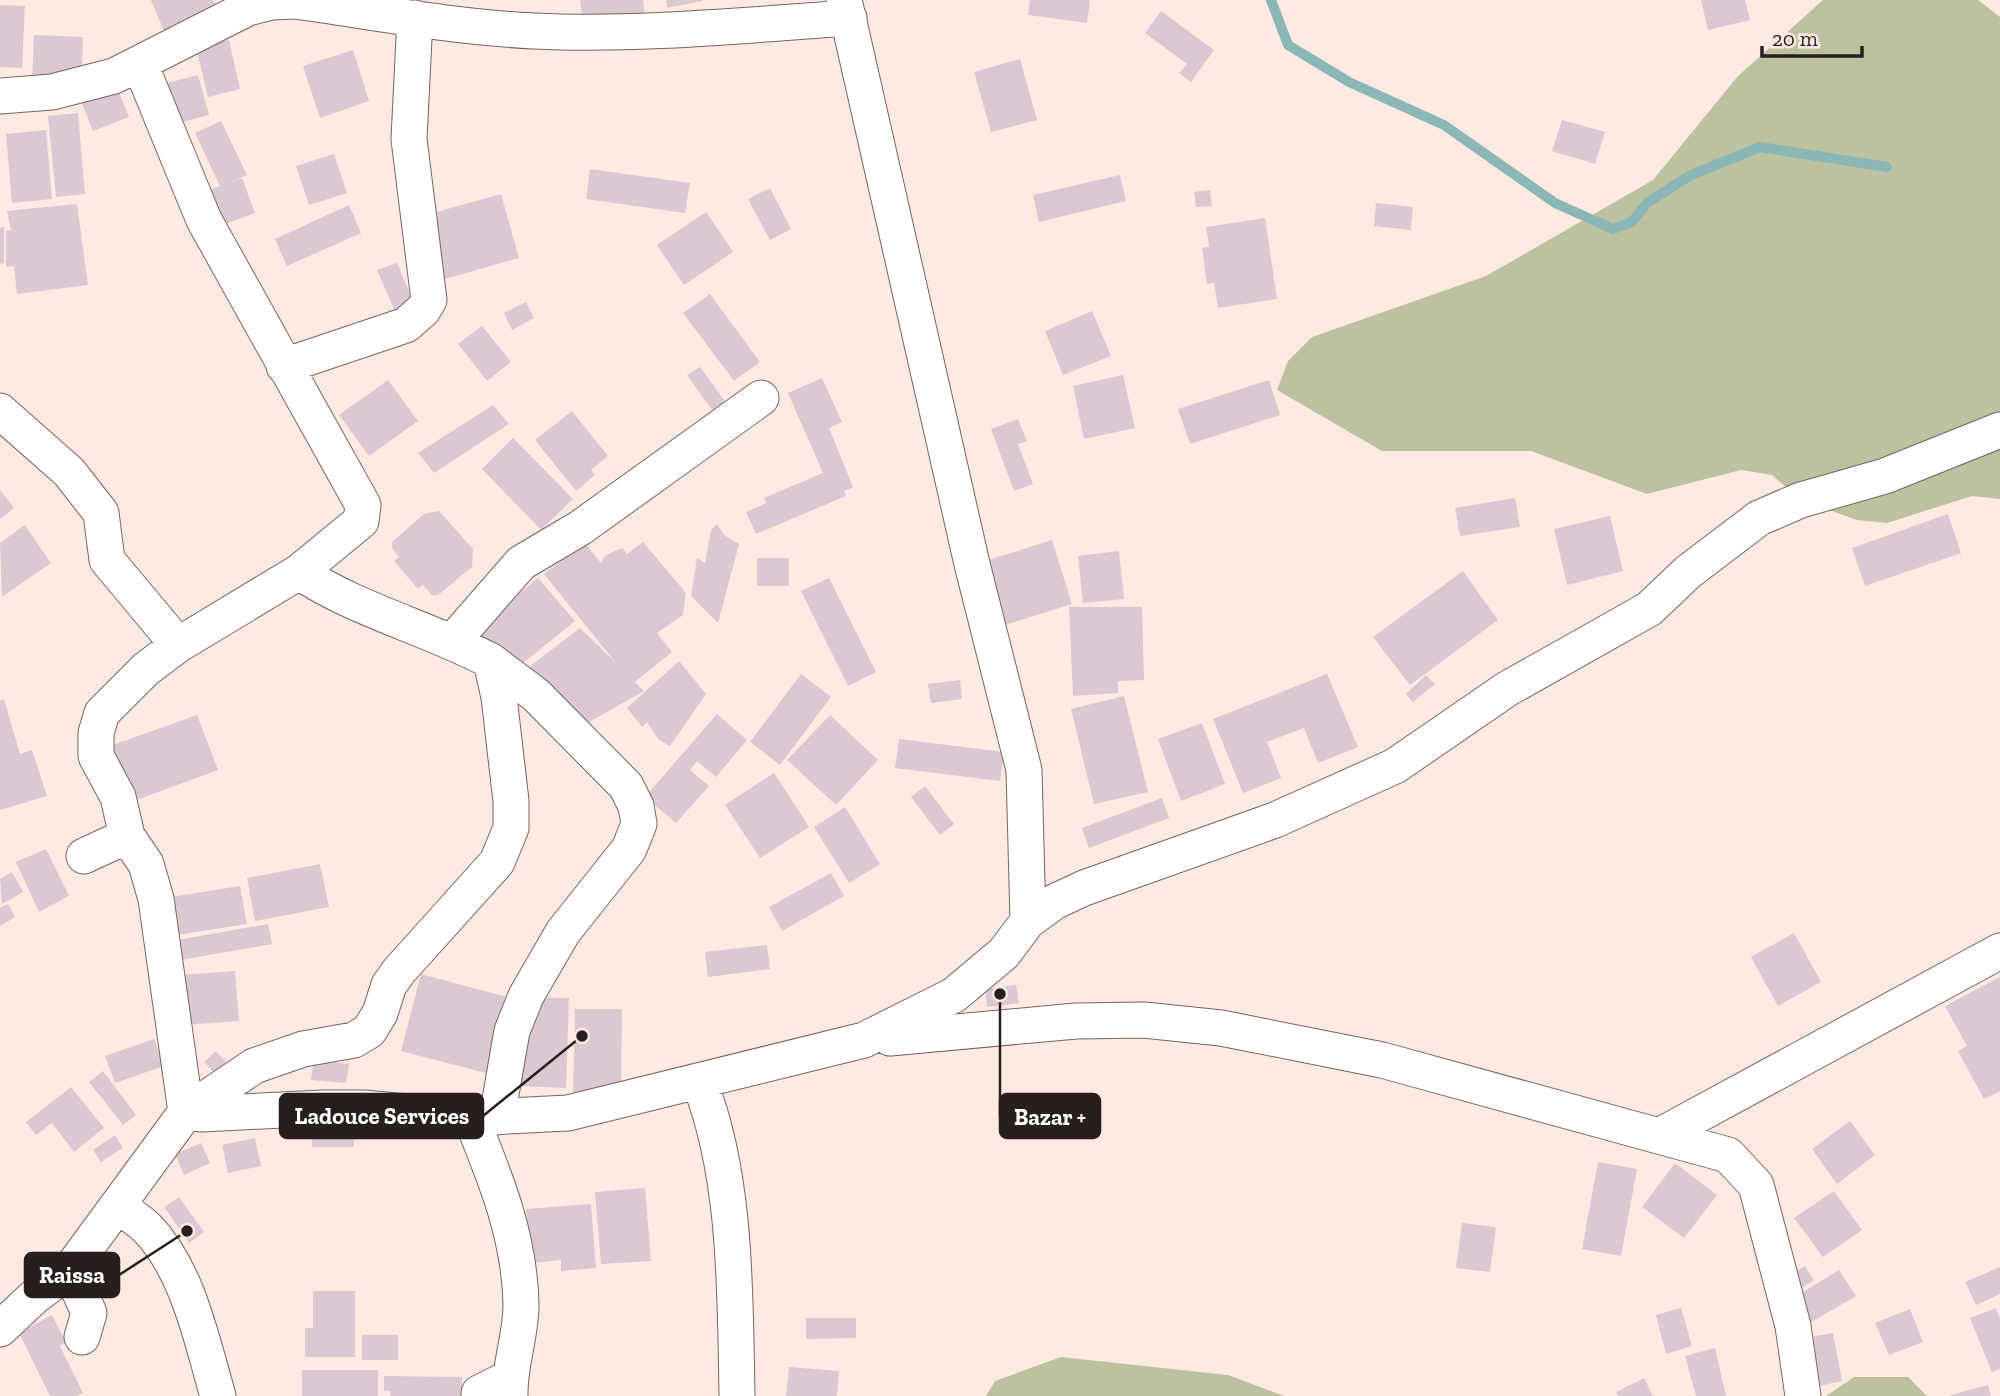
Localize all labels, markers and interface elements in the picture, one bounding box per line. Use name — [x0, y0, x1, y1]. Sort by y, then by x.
scale bar — [1762, 14, 1862, 58]
text: 20 m — [1772, 26, 1818, 51]
callout: Ladouce Services — [280, 1094, 483, 1138]
callout: Bazar + — [1000, 1094, 1100, 1138]
text: Ladouce Services — [295, 1102, 469, 1130]
text: Bazar + — [1014, 1103, 1086, 1131]
callout: Raissa — [25, 1253, 119, 1297]
text: Raissa — [39, 1261, 105, 1289]

